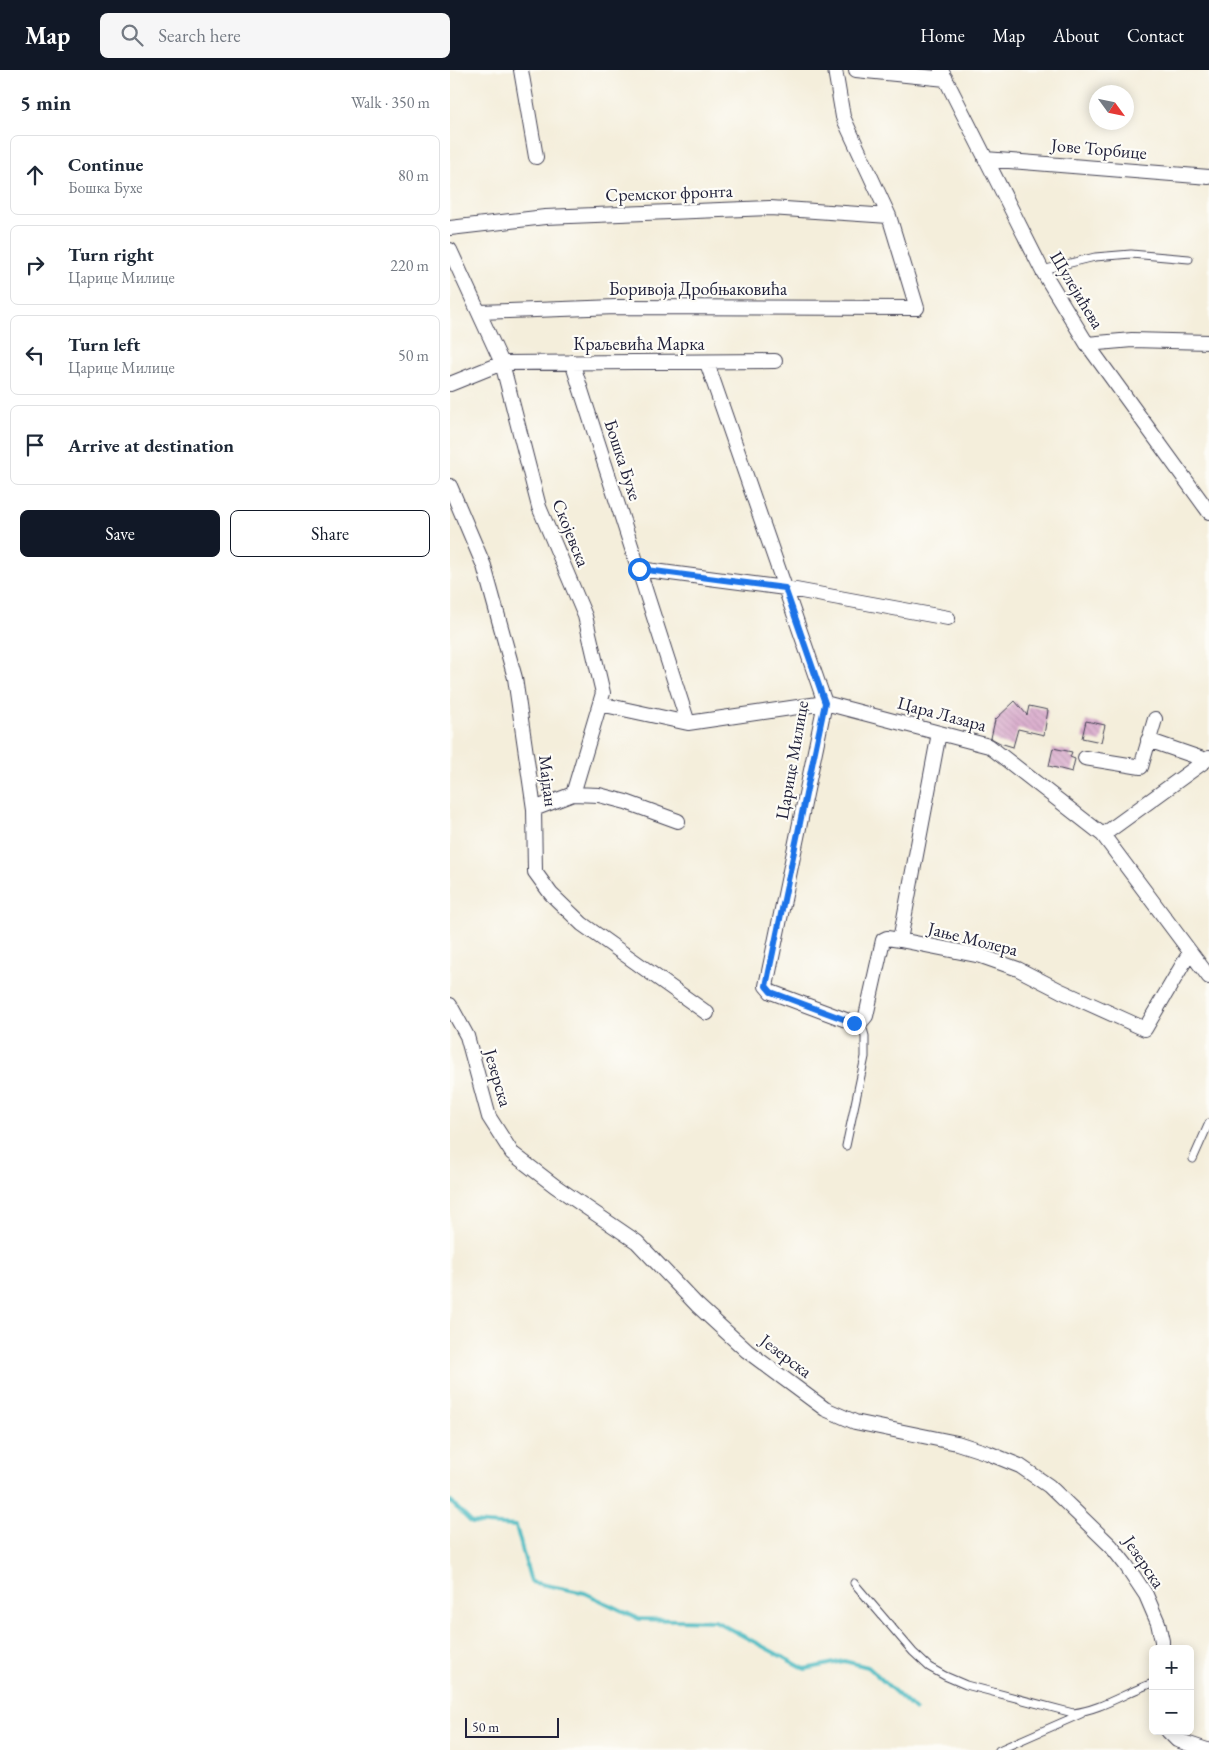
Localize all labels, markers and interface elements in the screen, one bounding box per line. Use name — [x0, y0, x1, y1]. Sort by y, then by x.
search box — [100, 13, 450, 58]
text: Map — [25, 20, 70, 51]
icon: search — [118, 21, 146, 49]
text: Search here — [158, 23, 241, 48]
text: Home — [920, 24, 965, 47]
text: Map — [993, 24, 1025, 47]
text: About — [1053, 24, 1099, 47]
text: Contact — [1127, 24, 1184, 47]
north arrow — [1089, 85, 1134, 130]
text: 5 min — [20, 89, 71, 116]
text: Walk · 350 m — [351, 92, 430, 113]
street label: Јове Торбице — [1048, 133, 1148, 164]
text: Continue — [68, 152, 143, 177]
icon: ahead — [21, 161, 49, 189]
text: 80 m — [398, 165, 429, 186]
text: Бошка Бухе — [68, 177, 143, 198]
street label: Сремског фронта — [605, 179, 734, 206]
text: Turn right — [68, 242, 154, 267]
street label: Шулејићева — [1045, 247, 1110, 333]
icon: right — [21, 251, 49, 279]
text: 220 m — [390, 255, 429, 276]
text: Царице Милице — [68, 267, 175, 288]
street label: Боривоја Дробњаковића — [609, 277, 788, 300]
text: Turn left — [68, 332, 140, 357]
street label: Краљевића Марка — [573, 332, 706, 355]
icon: left — [21, 341, 49, 369]
text: 50 m — [398, 345, 429, 366]
text: Царице Милице — [68, 357, 175, 378]
street label: Бошка Бухе — [600, 416, 647, 503]
icon: arrive — [21, 431, 49, 459]
text: Arrive at destination — [68, 433, 234, 458]
street label: Скојевска — [547, 495, 596, 571]
button: Save — [20, 510, 220, 557]
button: Share — [230, 510, 430, 557]
route start — [628, 558, 651, 581]
street label: Цара Лазара — [895, 691, 990, 737]
street label: Царице Милице — [770, 699, 813, 821]
street label: Мајдан — [534, 754, 563, 808]
street label: Јање Молера — [924, 916, 1021, 961]
route end — [843, 1012, 866, 1035]
street label: Језерска — [479, 1044, 518, 1110]
street label: Језерска — [754, 1327, 817, 1383]
street label: Језерска — [1117, 1529, 1171, 1593]
map controls — [1149, 1645, 1194, 1735]
button: + — [1149, 1645, 1194, 1690]
button: − — [1149, 1690, 1194, 1735]
scale bar — [465, 1715, 559, 1738]
text: 50 m — [472, 1718, 499, 1736]

